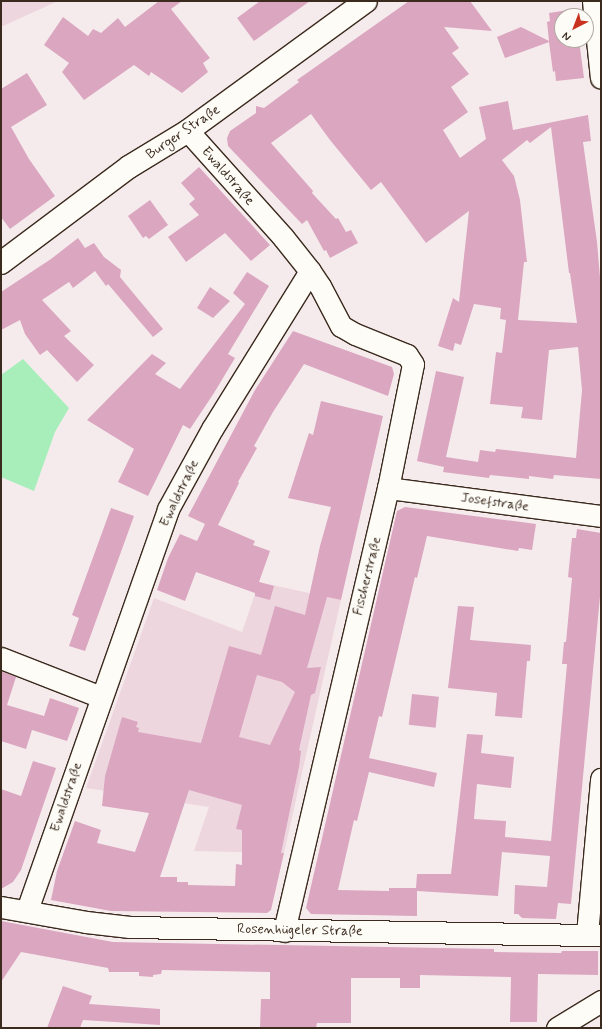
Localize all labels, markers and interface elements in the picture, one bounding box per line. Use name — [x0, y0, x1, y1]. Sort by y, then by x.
north arrow — [554, 8, 594, 48]
text: N — [559, 29, 574, 44]
street label: Burger Straße — [143, 101, 223, 163]
street label: Ewaldstraße — [198, 143, 258, 209]
street label: Ewaldstraße — [156, 457, 202, 529]
street label: Josefstraße — [460, 489, 530, 515]
street label: Fischerstraße — [349, 535, 385, 617]
street label: Ewaldstraße — [46, 760, 86, 834]
street label: Rosenhügeler Straße — [237, 921, 363, 939]

